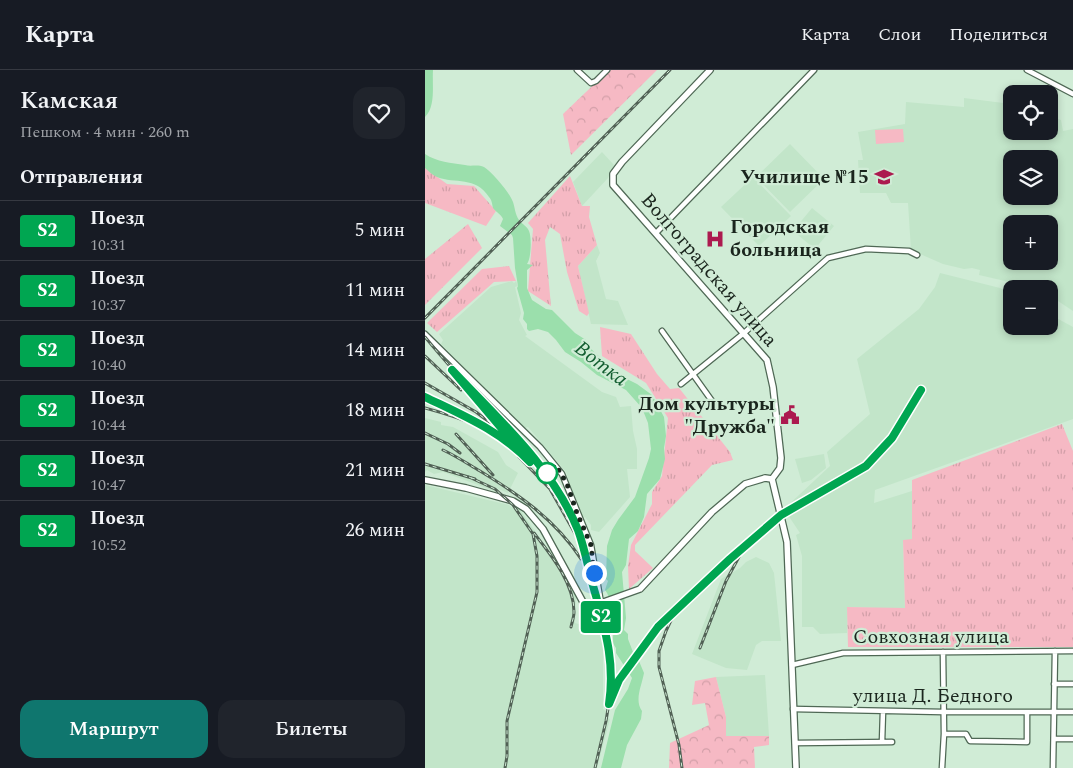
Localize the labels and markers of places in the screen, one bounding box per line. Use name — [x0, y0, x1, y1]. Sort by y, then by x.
place label: Училище №15 — [740, 162, 869, 192]
school or university icon: Училище №15 — [873, 166, 895, 188]
place label: Городская больница — [730, 212, 830, 265]
hospital icon: Городская больница — [704, 228, 726, 250]
place label: Дом культуры "Дружба" — [638, 389, 775, 442]
public building icon: Дом культуры "Дружба" — [779, 404, 801, 426]
unlabelled marker — [536, 462, 558, 484]

